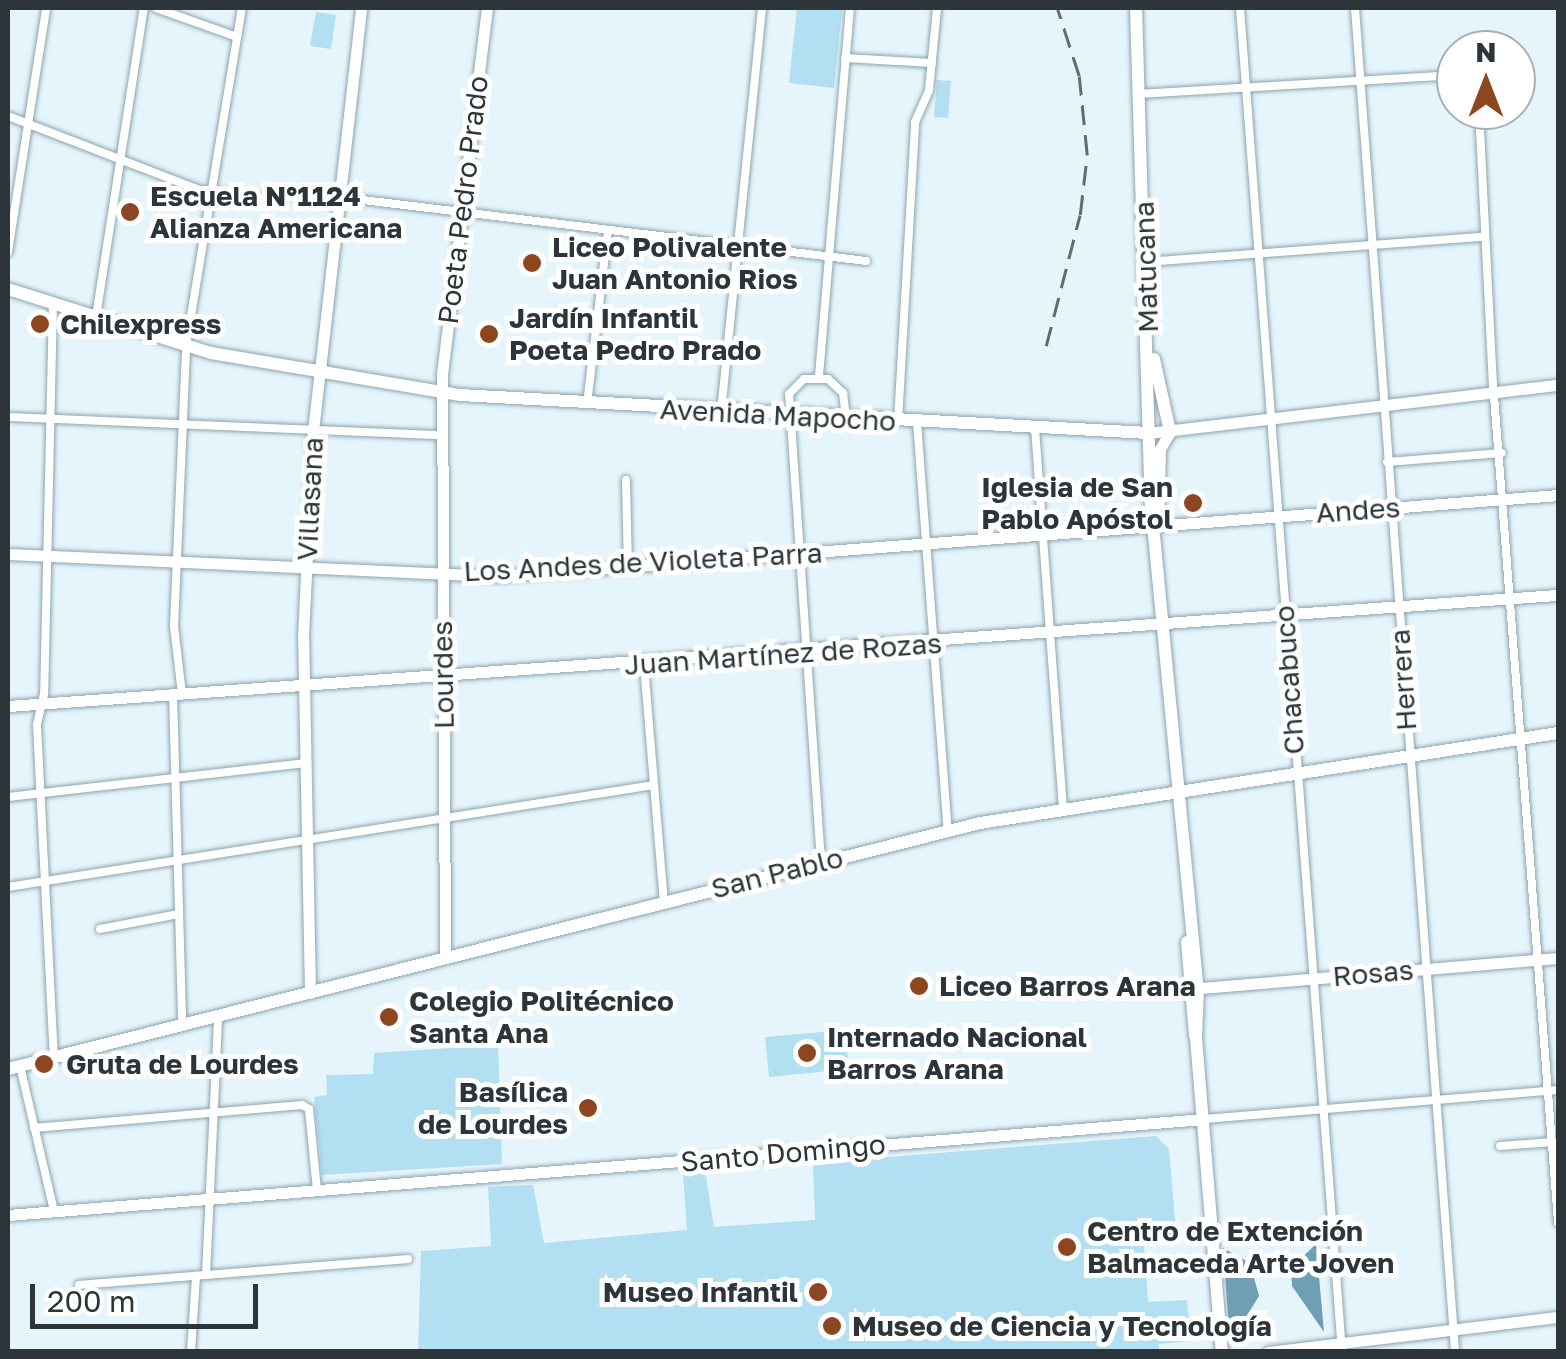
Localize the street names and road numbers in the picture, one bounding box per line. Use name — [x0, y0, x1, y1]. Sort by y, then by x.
street label: Poeta Pedro Prado — [431, 74, 495, 326]
street label: Matucana — [1127, 201, 1165, 333]
street label: Avenida Mapocho — [659, 392, 897, 438]
street label: Villasana — [290, 436, 330, 562]
street label: Andes — [1315, 490, 1401, 530]
street label: Los Andes de Violeta Parra — [463, 536, 823, 588]
street label: Chacabuco — [1267, 604, 1311, 756]
street label: Lourdes — [425, 621, 461, 729]
street label: Juan Martínez de Rozas — [623, 626, 943, 682]
street label: Herrera — [1383, 628, 1423, 732]
street label: San Pablo — [708, 840, 846, 906]
street label: Rosas — [1331, 953, 1415, 993]
street label: Santo Domingo — [679, 1127, 887, 1179]

